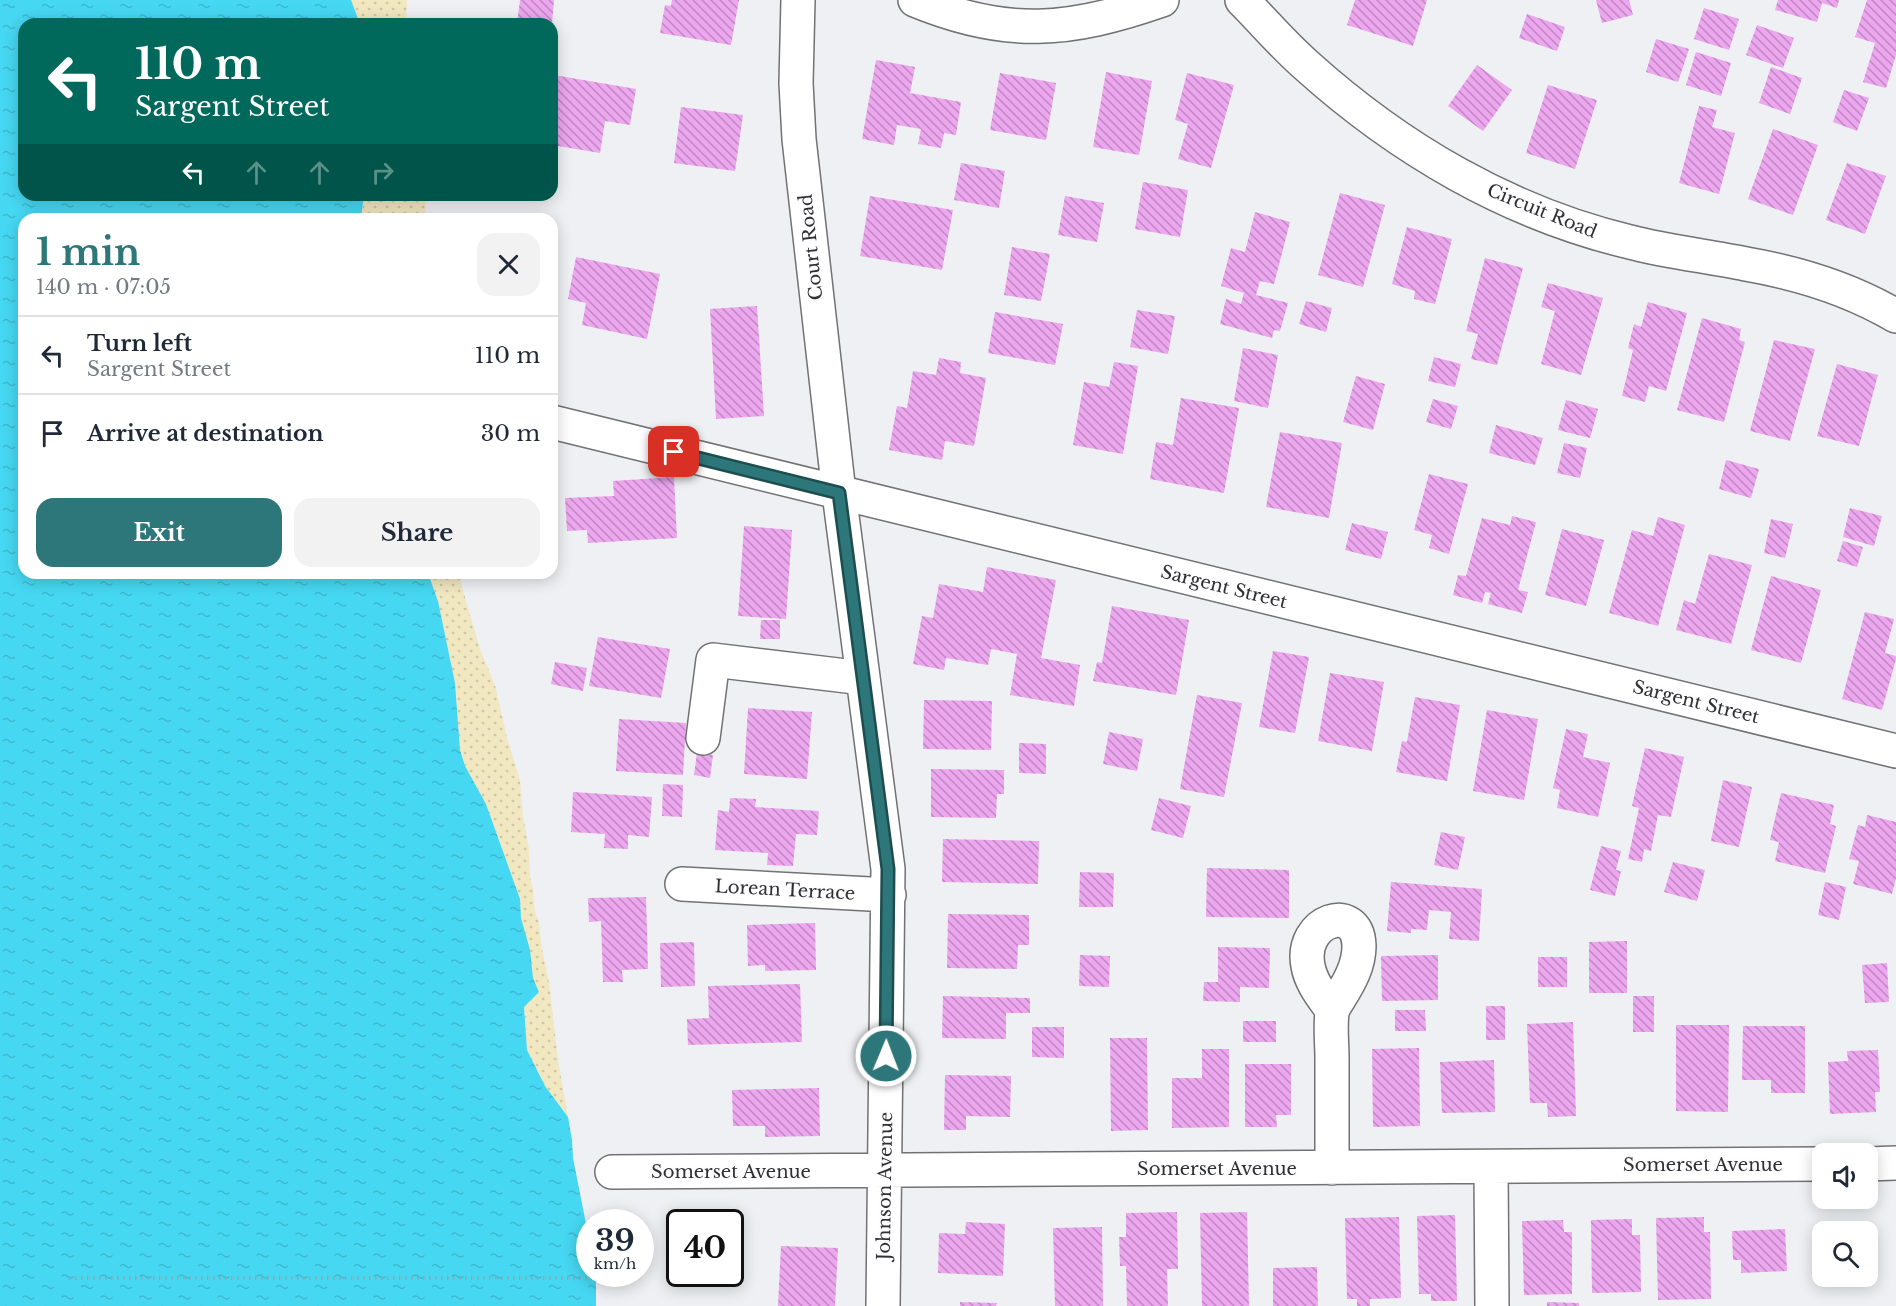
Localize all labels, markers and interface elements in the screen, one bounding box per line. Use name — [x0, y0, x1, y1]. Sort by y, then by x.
text: 110 m — [135, 38, 261, 90]
icon: left — [36, 42, 114, 120]
text: Sargent Street — [135, 90, 330, 123]
icon: left — [177, 156, 210, 189]
icon: ahead — [240, 156, 273, 189]
icon: ahead — [303, 156, 336, 189]
icon: right — [366, 156, 399, 189]
street label: Circuit Road — [1484, 179, 1600, 243]
street label: Court Road — [794, 193, 828, 301]
text: 1 min — [36, 230, 140, 275]
button: close — [477, 233, 540, 296]
text: 140 m · 07:05 — [36, 275, 171, 299]
text: Turn left — [87, 330, 192, 357]
icon: left — [36, 339, 69, 372]
text: 110 m — [475, 342, 540, 369]
text: Sargent Street — [87, 357, 231, 381]
icon: arrive — [36, 417, 69, 450]
text: Arrive at destination — [87, 420, 324, 447]
text: 30 m — [481, 420, 540, 447]
pin — [648, 426, 699, 477]
icon: arrive — [657, 435, 690, 468]
button: Exit — [36, 498, 282, 567]
button: Share — [294, 498, 540, 567]
street label: Sargent Street — [1158, 561, 1290, 613]
street label: Sargent Street — [1630, 676, 1762, 728]
street label: Lorean Terrace — [714, 875, 856, 905]
position arrow — [854, 1024, 918, 1088]
street label: Johnson Avenue — [873, 1112, 897, 1262]
map controls — [1812, 1143, 1878, 1287]
button: sound — [1812, 1143, 1878, 1209]
street label: Somerset Avenue — [1623, 1154, 1783, 1176]
street label: Somerset Avenue — [1137, 1158, 1297, 1180]
street label: Somerset Avenue — [651, 1161, 811, 1183]
speed limit sign: 40 — [666, 1209, 744, 1287]
button: search — [1812, 1221, 1878, 1287]
text: 39 — [595, 1222, 635, 1259]
text: km/h — [594, 1254, 636, 1273]

